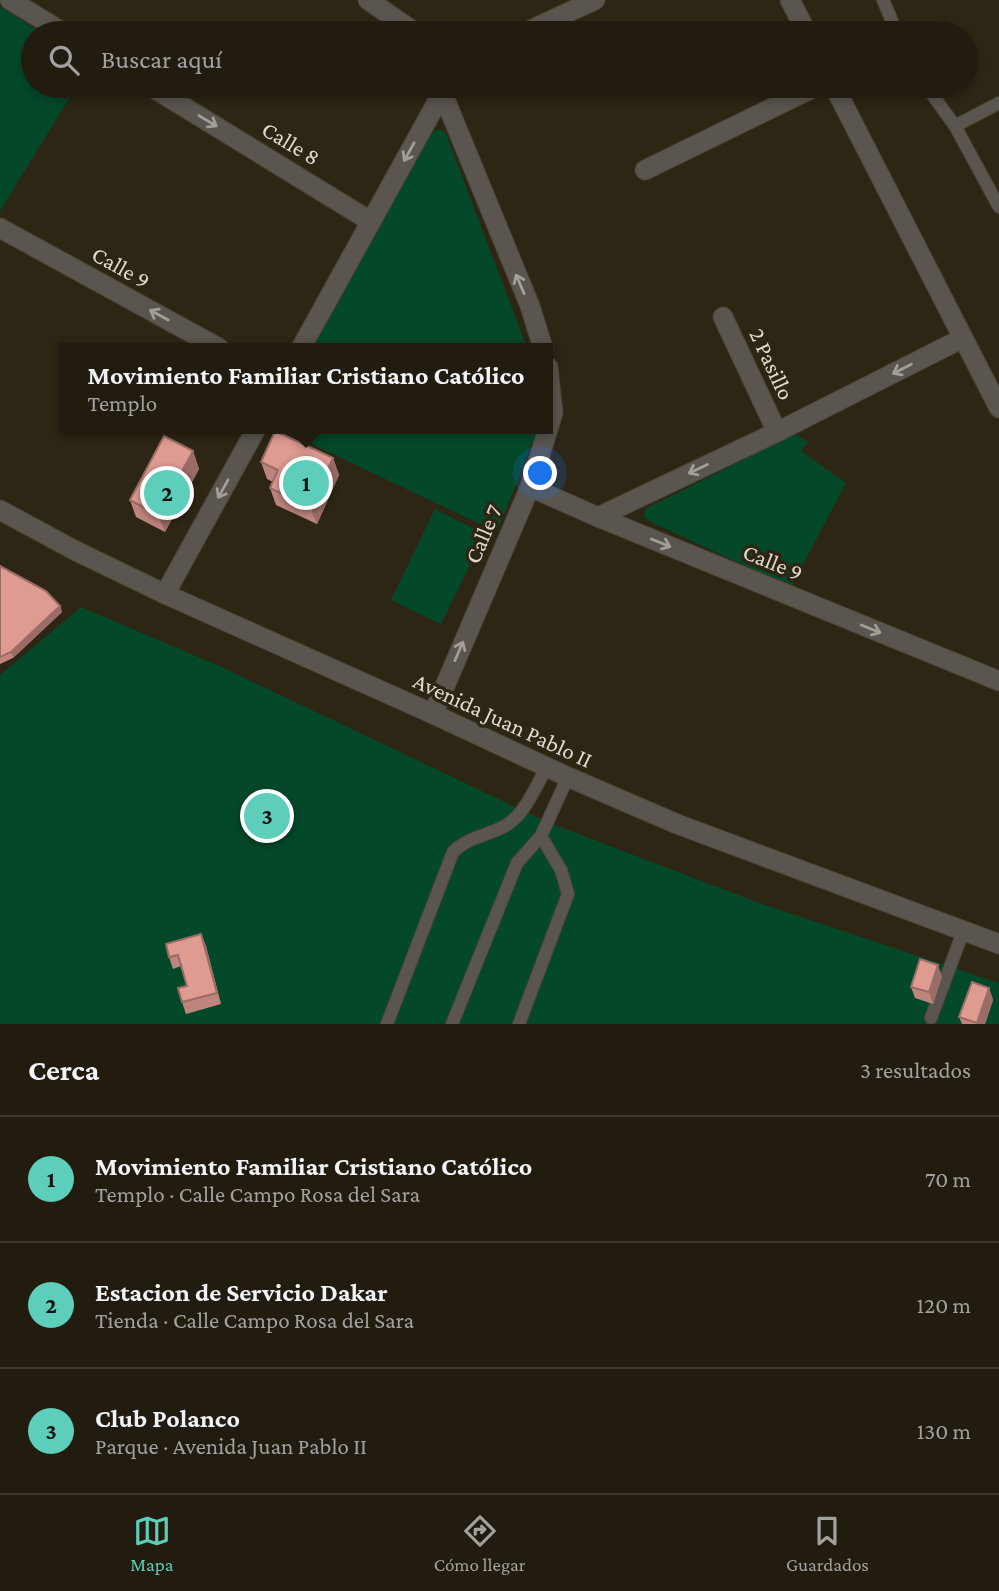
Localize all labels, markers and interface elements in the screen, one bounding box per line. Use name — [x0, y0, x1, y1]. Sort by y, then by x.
search box — [21, 21, 978, 98]
icon: search — [45, 41, 83, 79]
text: Buscar aquí — [101, 45, 222, 74]
one-way arrow — [197, 115, 217, 129]
street label: Calle 8 — [257, 116, 325, 170]
one-way arrow — [402, 141, 415, 162]
street label: Calle 9 — [87, 241, 155, 293]
one-way arrow — [513, 274, 526, 295]
one-way arrow — [149, 308, 169, 322]
street label: 2 Pasillo — [744, 324, 800, 404]
popup — [59, 343, 553, 434]
text: Movimiento Familiar Cristiano Católico — [87, 361, 525, 390]
one-way arrow — [892, 362, 913, 376]
text: Templo — [87, 390, 157, 416]
your location — [523, 456, 557, 490]
pin: 1 — [283, 457, 329, 509]
one-way arrow — [688, 463, 709, 477]
pin: 2 — [144, 467, 190, 519]
one-way arrow — [216, 478, 230, 498]
street label: Calle 7 — [459, 500, 507, 567]
one-way arrow — [650, 537, 671, 550]
street label: Calle 9 — [739, 538, 807, 586]
one-way arrow — [860, 623, 882, 636]
one-way arrow — [454, 641, 467, 662]
street label: Avenida Juan Pablo II — [409, 667, 597, 773]
pin: 3 — [244, 790, 290, 842]
text: Cerca — [28, 1053, 99, 1086]
text: 3 resultados — [860, 1057, 971, 1083]
text: Movimiento Familiar Cristiano Católico — [95, 1152, 532, 1181]
text: 1 — [47, 1166, 55, 1192]
text: 70 m — [925, 1166, 971, 1192]
text: Templo · Calle Campo Rosa del Sara — [95, 1181, 420, 1207]
text: Estacion de Servicio Dakar — [95, 1278, 388, 1307]
text: 2 — [45, 1292, 57, 1318]
text: 120 m — [917, 1292, 971, 1318]
text: Tienda · Calle Campo Rosa del Sara — [95, 1307, 414, 1333]
text: Club Polanco — [95, 1404, 240, 1433]
text: 3 — [45, 1418, 57, 1444]
text: 130 m — [917, 1418, 971, 1444]
text: Parque · Avenida Juan Pablo II — [95, 1433, 367, 1459]
tab: Mapa — [130, 1512, 173, 1575]
tab: Cómo llegar — [434, 1512, 526, 1575]
tab: Guardados — [786, 1512, 869, 1575]

